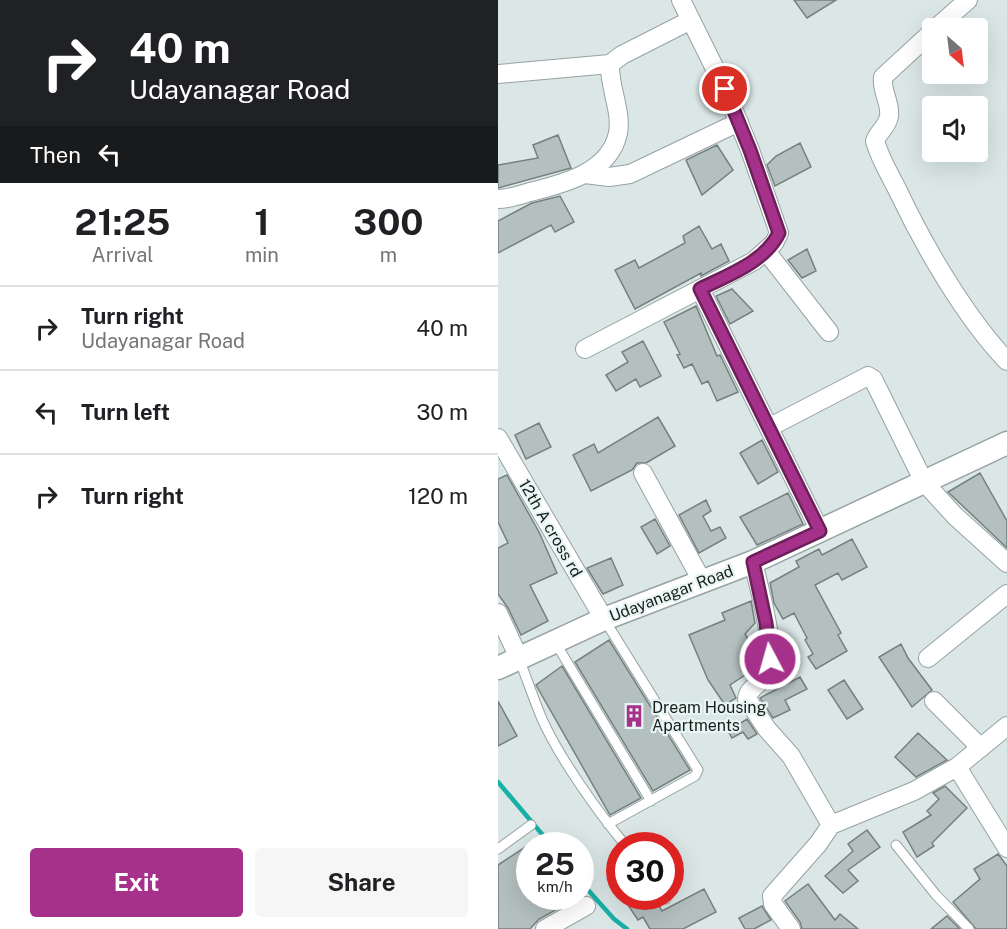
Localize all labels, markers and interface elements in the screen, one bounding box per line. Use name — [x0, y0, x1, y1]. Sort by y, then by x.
north arrow — [922, 18, 988, 84]
map controls — [922, 18, 988, 162]
text: 40 m — [129, 23, 231, 72]
icon: right — [30, 24, 108, 102]
pin — [699, 63, 750, 114]
icon: arrive — [708, 72, 741, 105]
text: Udayanagar Road — [129, 73, 350, 105]
button: sound — [922, 96, 988, 162]
icon: left — [93, 138, 126, 171]
text: Then — [30, 142, 81, 168]
text: 21:25 — [75, 201, 170, 243]
text: 1 — [254, 201, 270, 243]
text: 300 — [353, 201, 423, 243]
text: Arrival — [92, 243, 153, 267]
text: min — [245, 243, 279, 267]
text: m — [380, 243, 397, 267]
text: Turn right — [81, 303, 184, 329]
icon: right — [30, 312, 63, 345]
text: 40 m — [416, 315, 468, 341]
text: Udayanagar Road — [81, 329, 245, 353]
icon: left — [30, 396, 63, 429]
text: Turn left — [81, 399, 170, 425]
text: 30 m — [416, 399, 468, 425]
street label: 12th A cross rd — [515, 476, 586, 581]
icon: right — [30, 480, 63, 513]
text: Turn right — [81, 483, 184, 509]
text: 120 m — [408, 483, 468, 509]
street label: Udayanagar Road — [607, 561, 736, 626]
position arrow — [738, 627, 802, 691]
place label: Dream Housing Apartments — [652, 698, 767, 735]
building icon: Dream Housing Apartments — [621, 703, 647, 729]
speed limit sign: 30 — [606, 832, 684, 910]
text: 25 — [535, 846, 575, 882]
button: Exit — [30, 848, 243, 917]
button: Share — [255, 848, 468, 917]
text: km/h — [537, 878, 573, 895]

